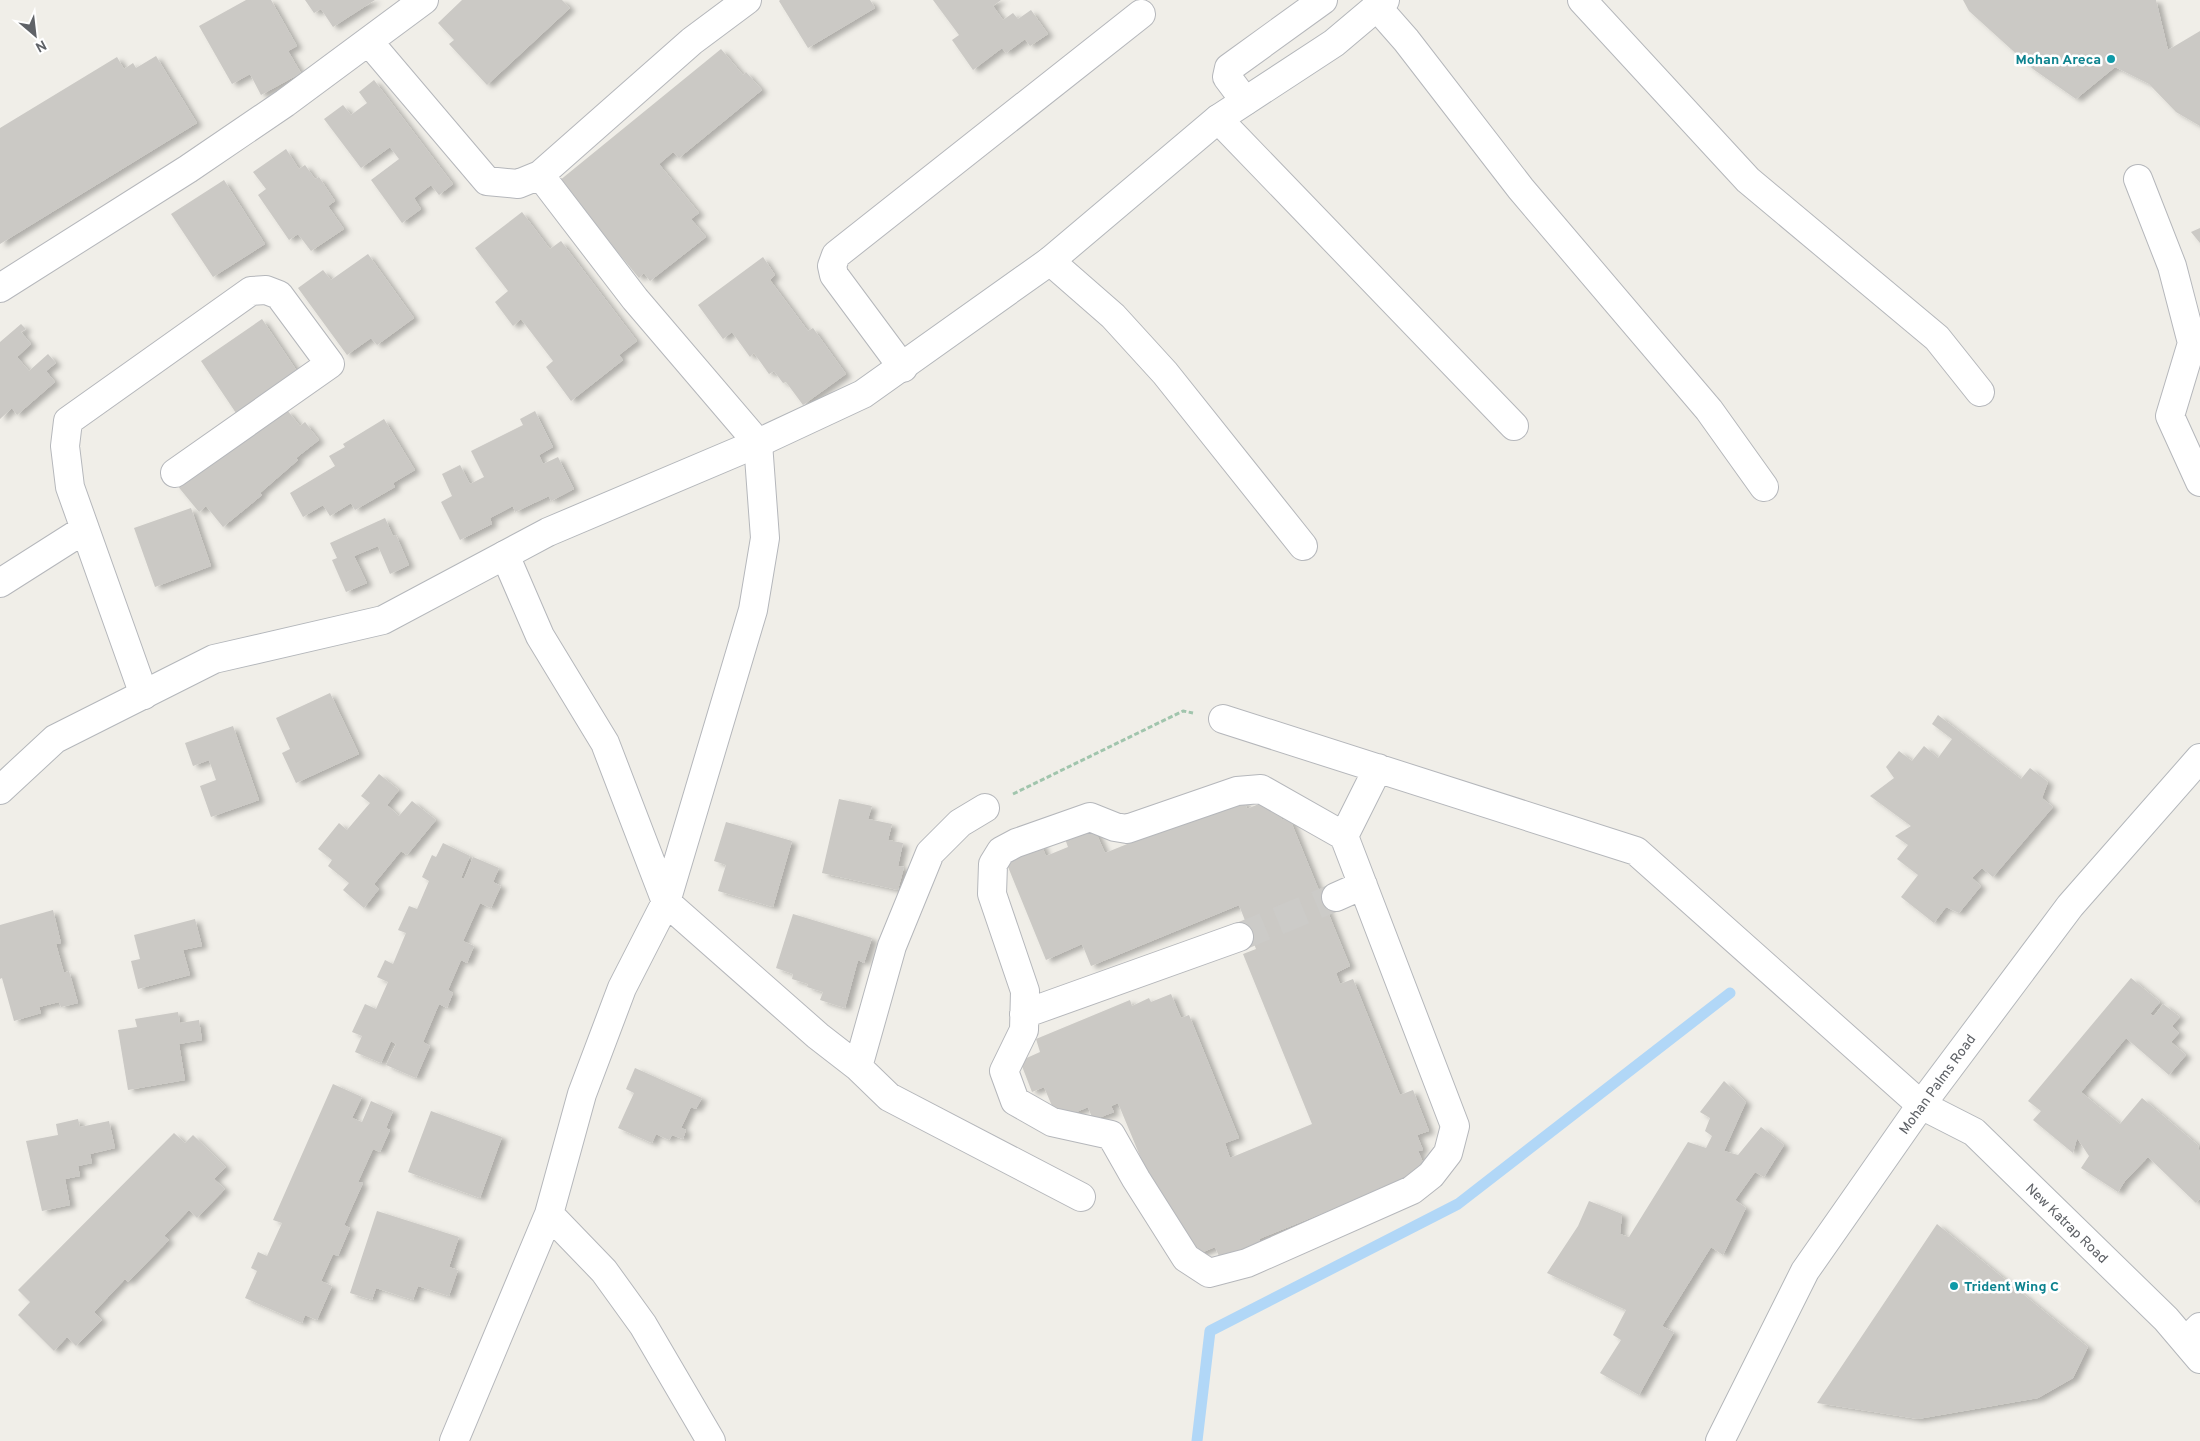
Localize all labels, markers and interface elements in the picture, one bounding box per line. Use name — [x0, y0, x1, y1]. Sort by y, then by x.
north arrow — [10, 10, 60, 60]
text: N — [32, 35, 49, 55]
place label: Mohan Areca — [2015, 52, 2101, 69]
marker: Mohan Areca — [2105, 53, 2117, 65]
street label: Mohan Palms Road — [1896, 1032, 1980, 1138]
street label: New Katrap Road — [2021, 1180, 2111, 1268]
place label: Trident Wing C — [1964, 1279, 2059, 1296]
marker: Trident Wing C — [1948, 1280, 1960, 1292]

